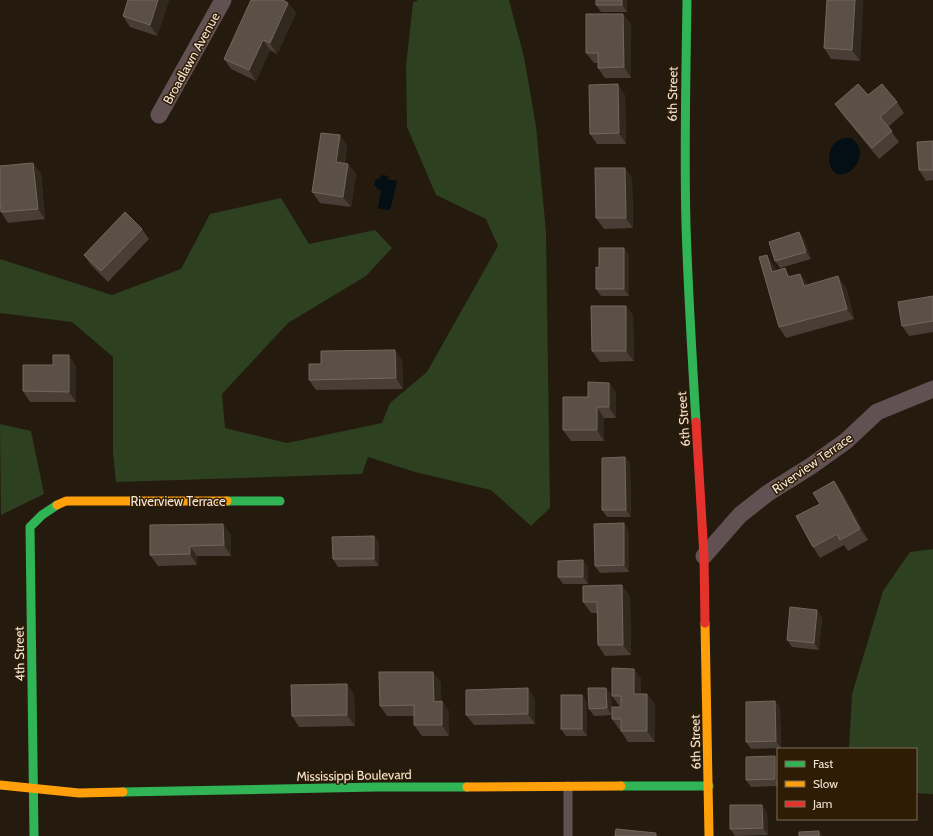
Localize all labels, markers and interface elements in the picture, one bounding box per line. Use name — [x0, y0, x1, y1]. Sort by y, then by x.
street label: Broadlawn Avenue — [159, 9, 223, 107]
street label: 6th Street — [664, 66, 680, 122]
street label: 6th Street — [673, 390, 693, 447]
street label: Riverview Terrace — [768, 429, 856, 497]
street label: Riverview Terrace — [130, 493, 226, 509]
street label: 4th Street — [11, 626, 27, 682]
street label: 6th Street — [687, 714, 703, 770]
legend — [777, 748, 917, 820]
text: Fast — [813, 756, 833, 771]
street label: Mississippi Boulevard — [296, 766, 412, 784]
text: Slow — [813, 776, 838, 791]
text: Jam — [812, 796, 832, 811]

